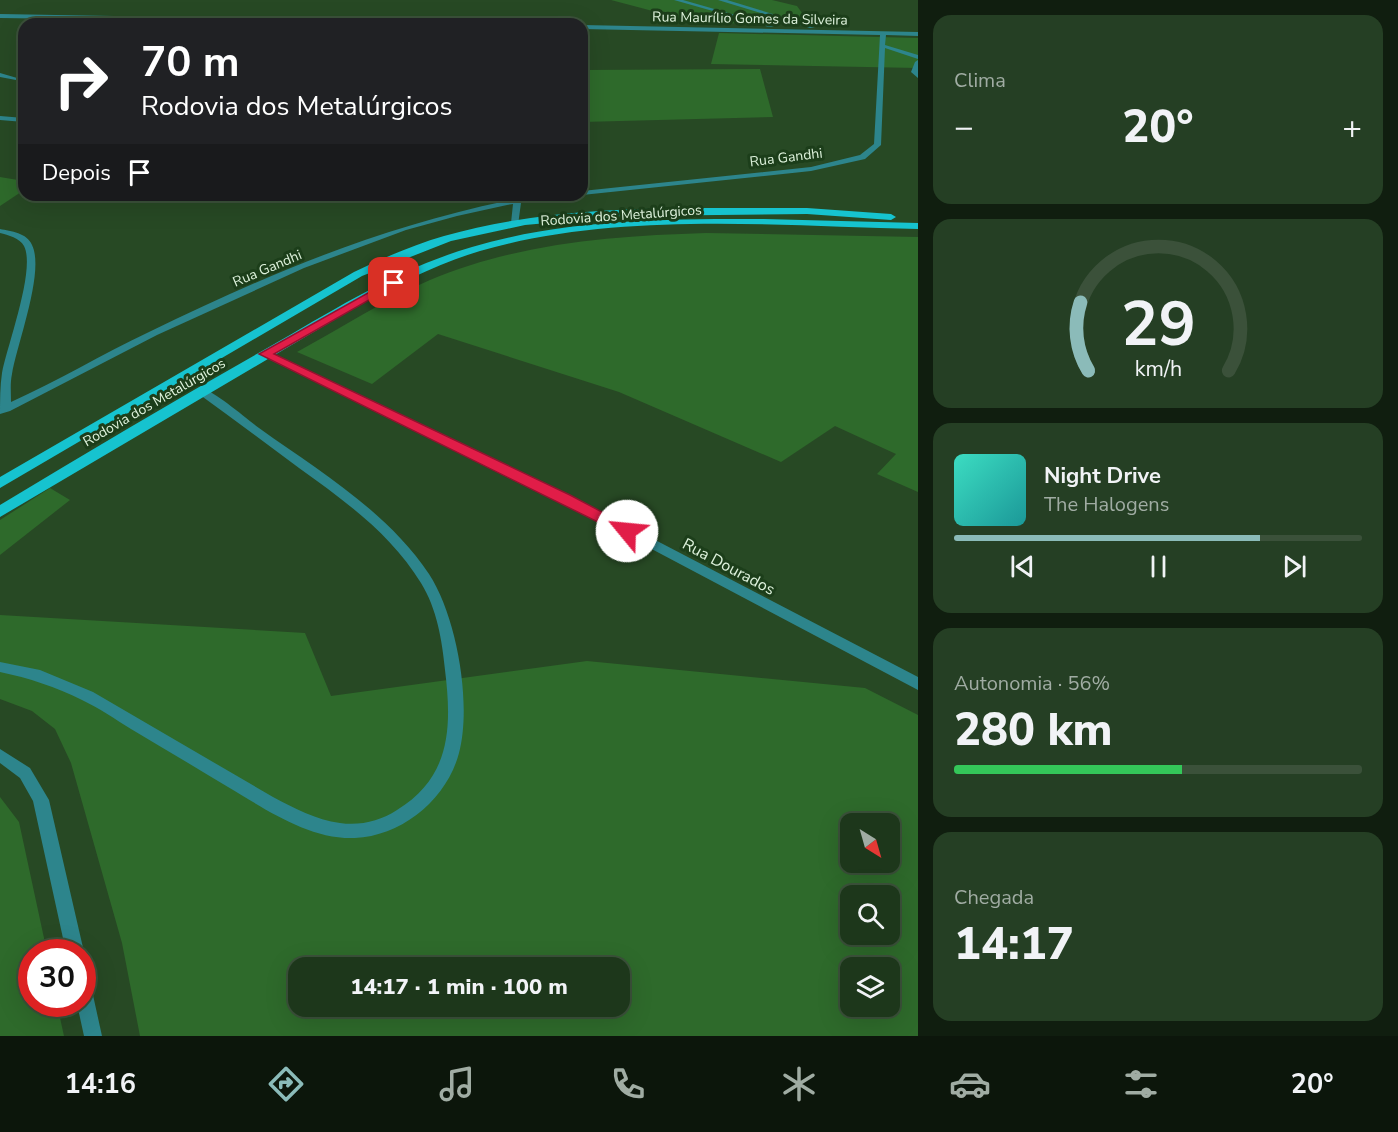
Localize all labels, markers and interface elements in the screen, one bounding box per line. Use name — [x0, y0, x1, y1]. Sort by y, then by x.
street label: Rua Maurílio Gomes da Silveira — [652, 7, 848, 30]
text: 70 m — [141, 34, 240, 91]
icon: right — [42, 42, 120, 120]
text: Clima — [954, 67, 1006, 94]
text: Rodovia dos Metalúrgicos — [141, 88, 453, 125]
text: 20° — [1122, 97, 1194, 158]
text: − — [954, 105, 974, 150]
text: + — [1342, 105, 1362, 150]
street label: Rua Gandhi — [749, 144, 824, 171]
icon: arrive — [123, 156, 156, 189]
text: Depois — [42, 158, 111, 188]
street label: Rodovia dos Metalúrgicos — [540, 200, 703, 231]
street label: Rua Gandhi — [230, 245, 305, 291]
pin — [368, 257, 419, 308]
icon: arrive — [377, 266, 410, 299]
text: 29 — [1121, 282, 1195, 367]
street label: Rodovia dos Metalúrgicos — [80, 354, 229, 451]
text: km/h — [1134, 354, 1182, 384]
text: Night Drive — [1044, 461, 1161, 491]
text: The Halogens — [1044, 491, 1169, 518]
position arrow — [595, 499, 659, 563]
street label: Rua Dourados — [678, 533, 779, 601]
icon: previous — [1006, 550, 1039, 583]
icon: pause — [1142, 550, 1175, 583]
icon: next — [1278, 550, 1311, 583]
text: Autonomia · 56% — [954, 670, 1110, 697]
text: 280 km — [954, 700, 1113, 761]
north arrow — [840, 813, 900, 873]
map controls — [840, 813, 900, 1017]
text: Chegada — [954, 884, 1034, 911]
button: search — [840, 885, 900, 945]
text: 14:17 — [954, 914, 1074, 975]
speed limit sign: 30 — [18, 939, 96, 1017]
button: layers — [840, 957, 900, 1017]
text: 14:17 · 1 min · 100 m — [350, 972, 568, 1002]
icon: directions — [265, 1063, 307, 1105]
icon: music — [436, 1063, 478, 1105]
icon: phone — [607, 1063, 649, 1105]
icon: climate — [778, 1063, 820, 1105]
icon: car — [949, 1063, 991, 1105]
icon: filters — [1120, 1063, 1162, 1105]
text: 14:16 — [64, 1066, 136, 1103]
text: 20° — [1291, 1066, 1333, 1103]

